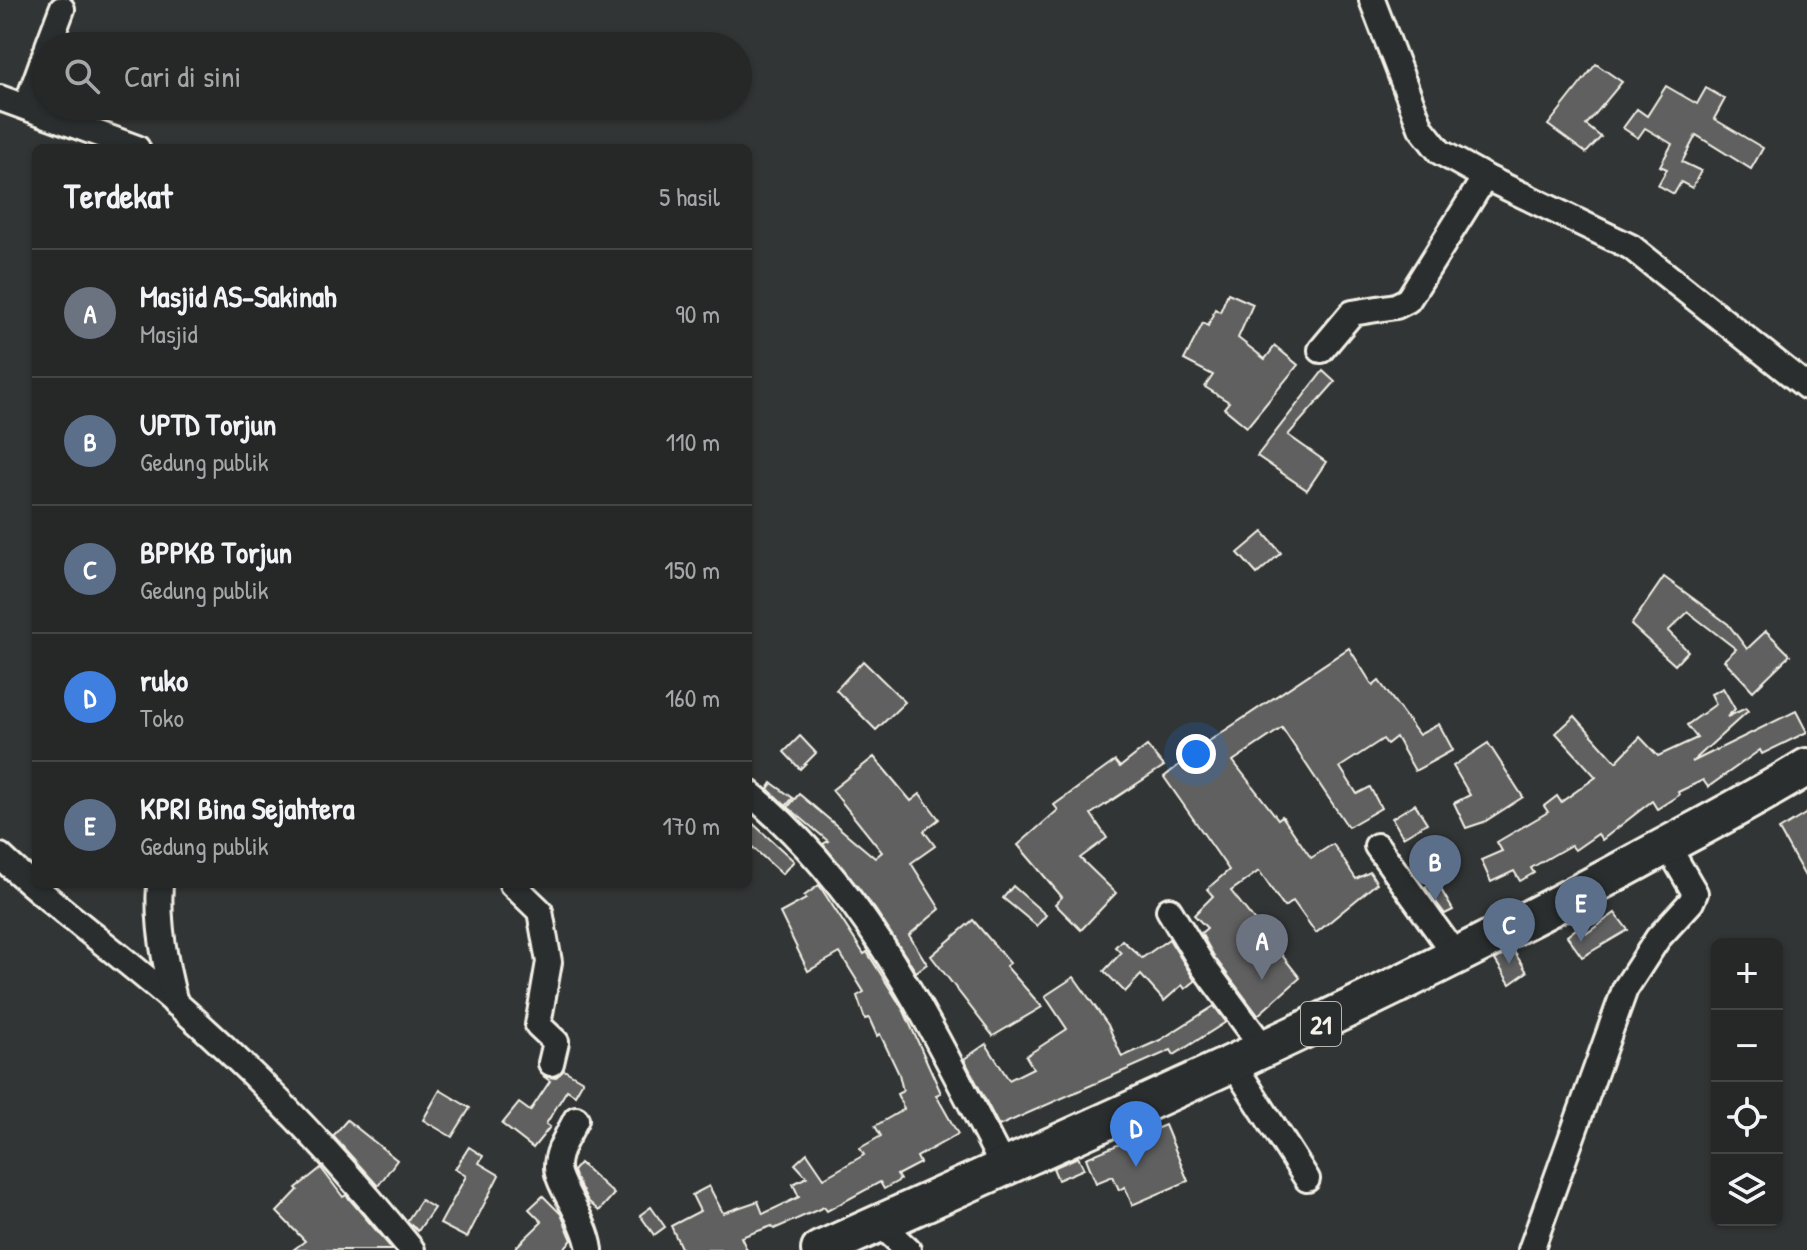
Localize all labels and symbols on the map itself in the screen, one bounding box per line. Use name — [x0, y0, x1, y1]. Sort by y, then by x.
your location — [1176, 734, 1216, 774]
pin: B — [1409, 835, 1461, 901]
pin: E — [1555, 876, 1607, 942]
pin: C — [1483, 898, 1535, 964]
pin: A — [1236, 914, 1288, 980]
road number: 21 — [1301, 1002, 1341, 1046]
pin: D — [1110, 1101, 1162, 1167]

